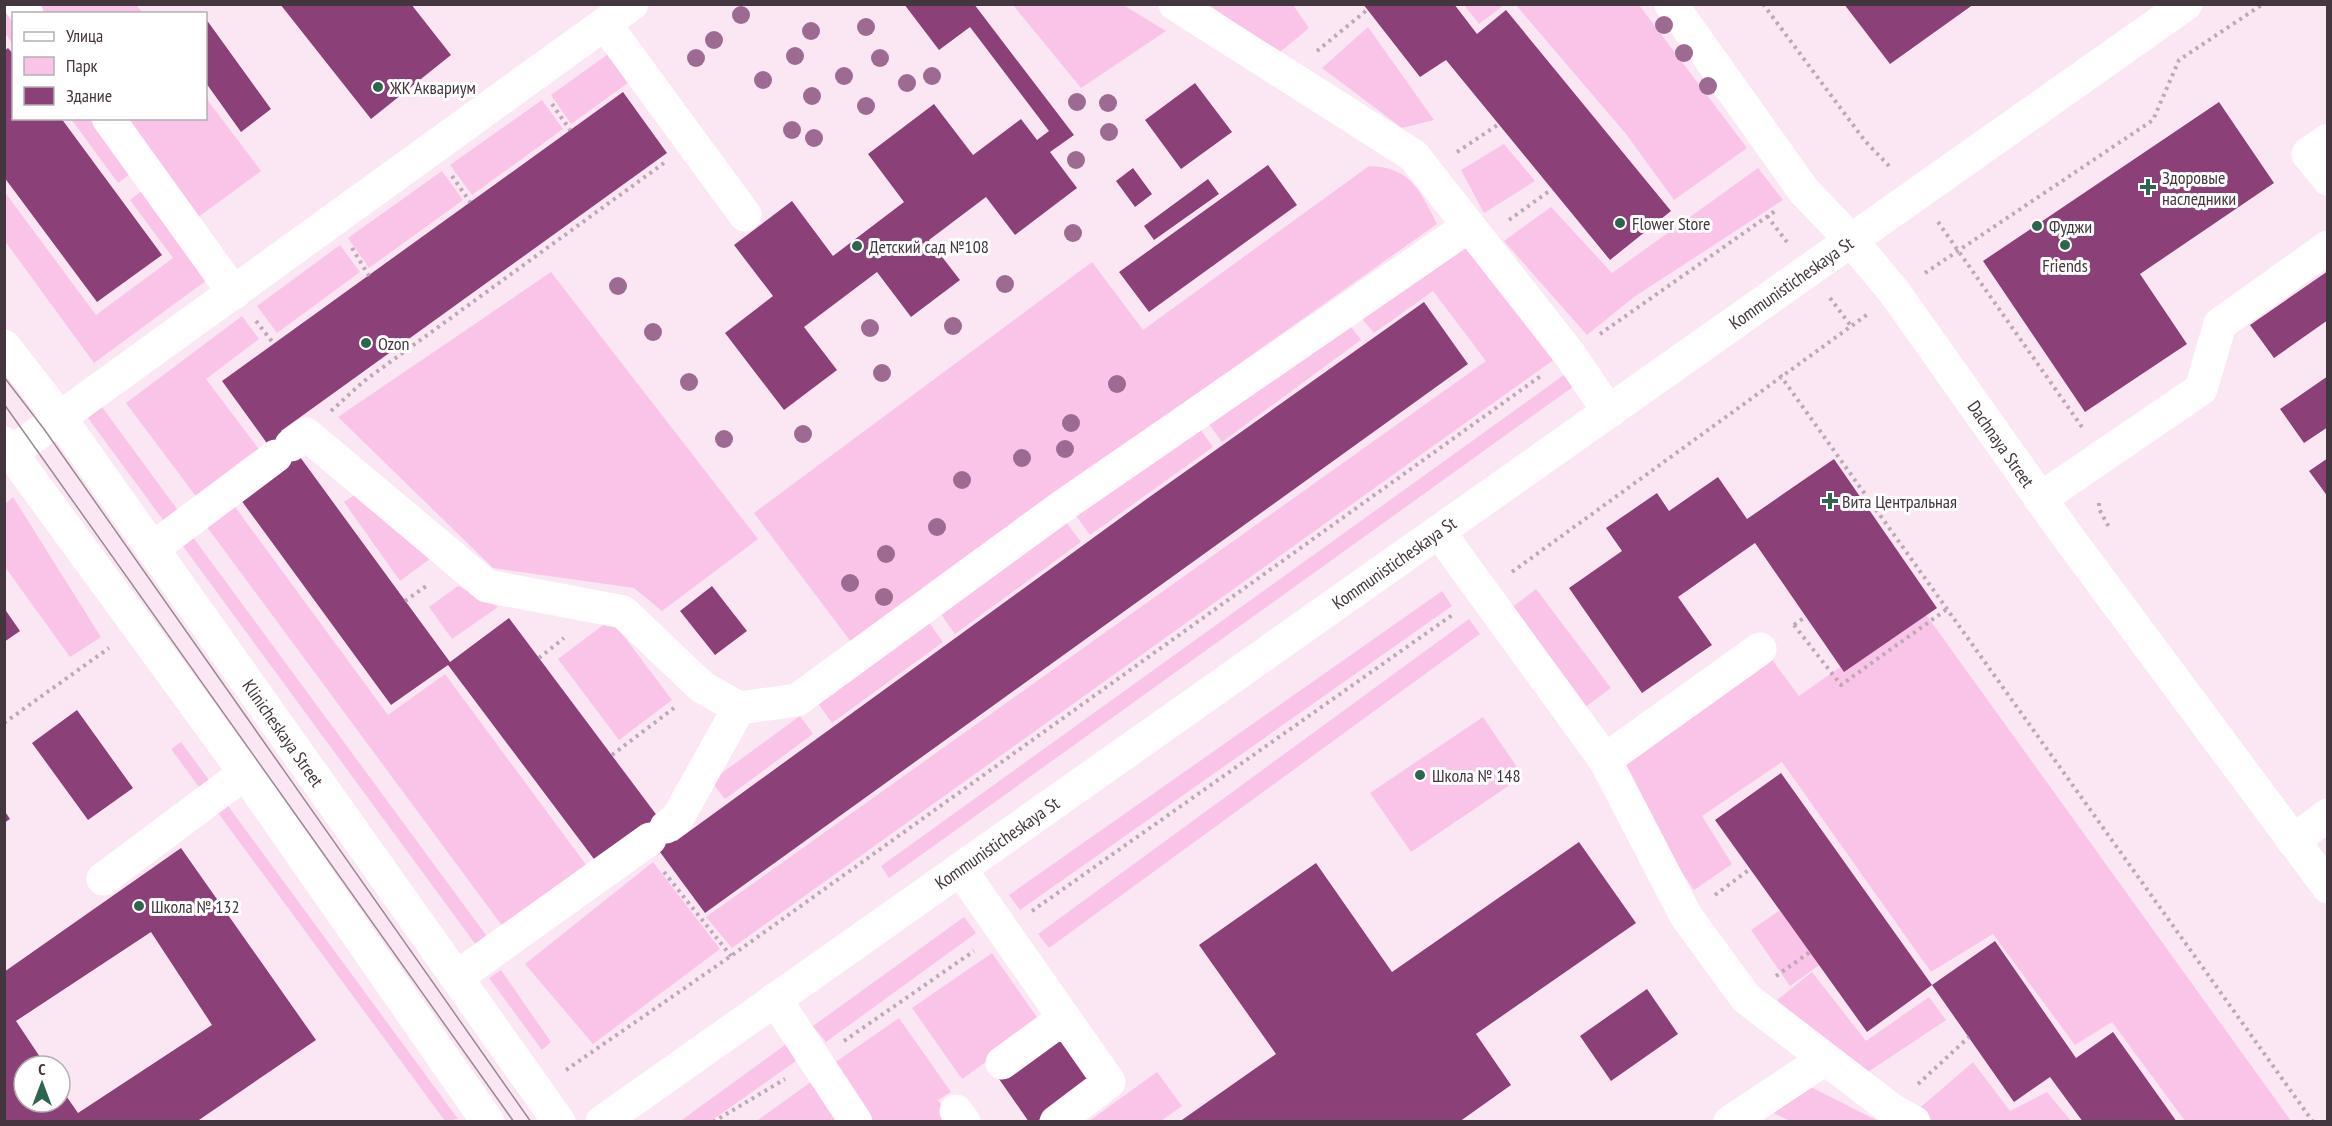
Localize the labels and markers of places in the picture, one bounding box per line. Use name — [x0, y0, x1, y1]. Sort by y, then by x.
place label: ЖК Аквариум — [389, 76, 476, 99]
marker: ЖК Аквариум — [371, 80, 385, 94]
place label: Здоровые наследники — [2162, 166, 2236, 210]
marker: Здоровые наследники — [2139, 178, 2157, 196]
place label: Flower Store — [1632, 212, 1711, 235]
place label: Фуджи — [2049, 215, 2092, 238]
marker: Flower Store — [1613, 216, 1627, 230]
marker: Фуджи — [2030, 219, 2044, 233]
place label: Детский сад №108 — [869, 235, 989, 258]
marker: Friends — [2058, 238, 2072, 252]
marker: Детский сад №108 — [850, 239, 864, 253]
place label: Friends — [2042, 254, 2088, 277]
place label: Ozon — [378, 332, 410, 355]
marker: Ozon — [359, 336, 373, 350]
place label: Вита Центральная — [1842, 490, 1957, 513]
marker: Вита Центральная — [1823, 494, 1837, 508]
place label: Школа № 148 — [1432, 764, 1521, 787]
marker: Школа № 148 — [1413, 768, 1427, 782]
place label: Школа № 132 — [151, 895, 240, 918]
marker: Школа № 132 — [132, 899, 146, 913]

